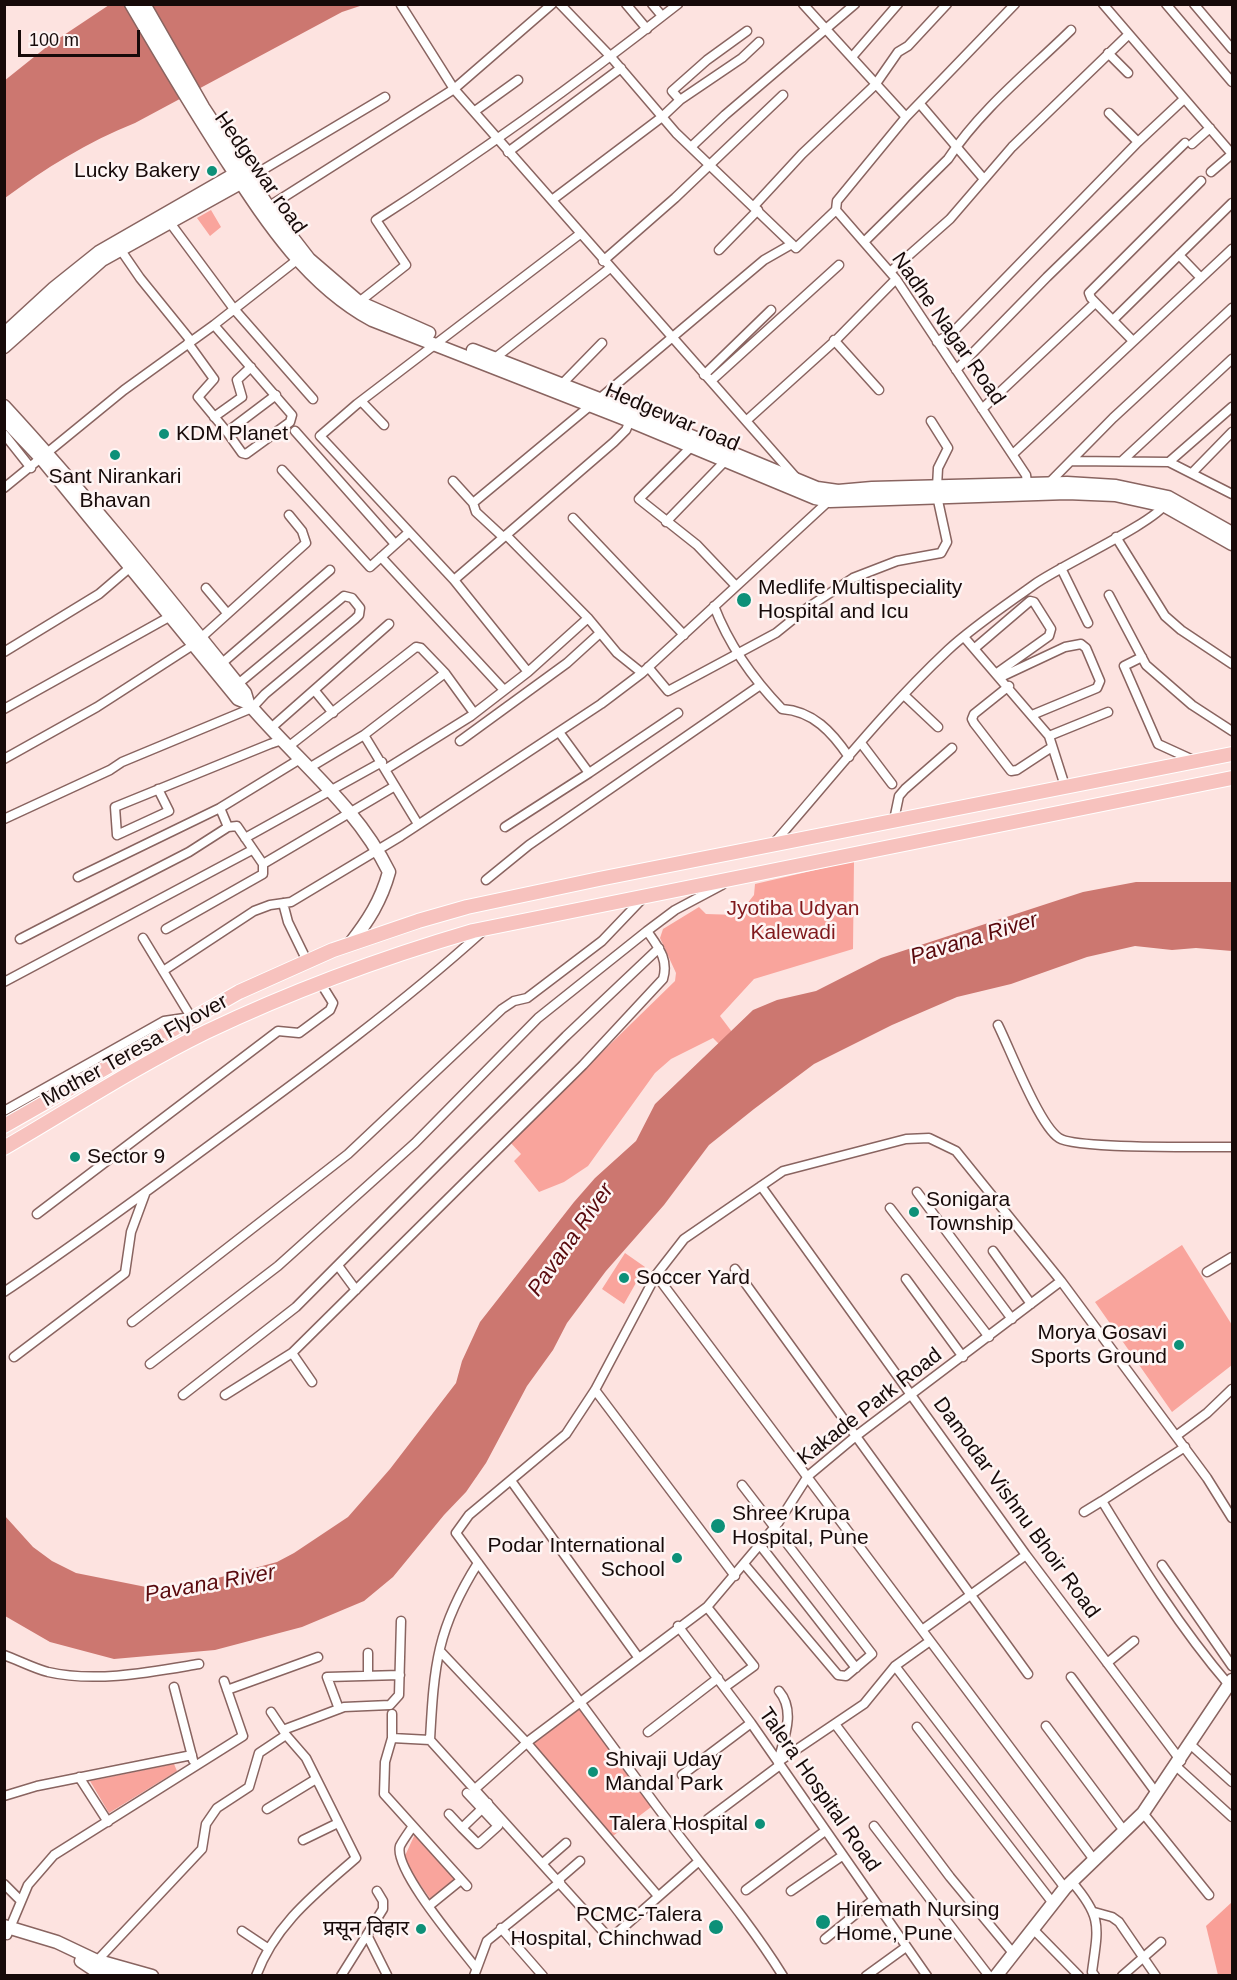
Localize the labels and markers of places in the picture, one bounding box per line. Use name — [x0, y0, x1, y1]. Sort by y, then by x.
place label: Lucky Bakery — [74, 158, 200, 184]
marker: Lucky Bakery — [205, 164, 219, 178]
place label: KDM Planet — [176, 421, 288, 447]
marker: KDM Planet — [157, 427, 171, 441]
marker: Sant Nirankari Bhavan — [108, 448, 122, 462]
place label: Sant Nirankari Bhavan — [48, 464, 182, 514]
place label: Medlife Multispeciality Hospital and Icu — [758, 575, 962, 625]
marker: Medlife Multispeciality Hospital and Icu — [735, 591, 753, 609]
place label: Sector 9 — [87, 1144, 165, 1170]
marker: Sector 9 — [68, 1150, 82, 1164]
place label: Sonigara Township — [926, 1187, 1014, 1237]
marker: Sonigara Township — [907, 1205, 921, 1219]
place label: Soccer Yard — [636, 1265, 750, 1291]
marker: Soccer Yard — [617, 1271, 631, 1285]
place label: Morya Gosavi Sports Ground — [1030, 1320, 1167, 1370]
marker: Morya Gosavi Sports Ground — [1172, 1338, 1186, 1352]
place label: Shree Krupa Hospital, Pune — [732, 1501, 869, 1551]
marker: Shree Krupa Hospital, Pune — [709, 1517, 727, 1535]
place label: Podar International School — [488, 1533, 665, 1583]
marker: Podar International School — [670, 1551, 684, 1565]
place label: Shivaji Uday Mandal Park — [605, 1747, 723, 1797]
marker: Shivaji Uday Mandal Park — [586, 1765, 600, 1779]
place label: Talera Hospital — [609, 1811, 748, 1837]
marker: Talera Hospital — [753, 1817, 767, 1831]
place label: Hiremath Nursing Home, Pune — [836, 1897, 999, 1947]
place label: PCMC-Talera Hospital, Chinchwad — [511, 1902, 702, 1952]
marker: Hiremath Nursing Home, Pune — [814, 1913, 832, 1931]
place label: प्रसून विहार — [323, 1916, 409, 1942]
marker: PCMC-Talera Hospital, Chinchwad — [707, 1918, 725, 1936]
marker: प्रसून विहार — [414, 1922, 428, 1936]

